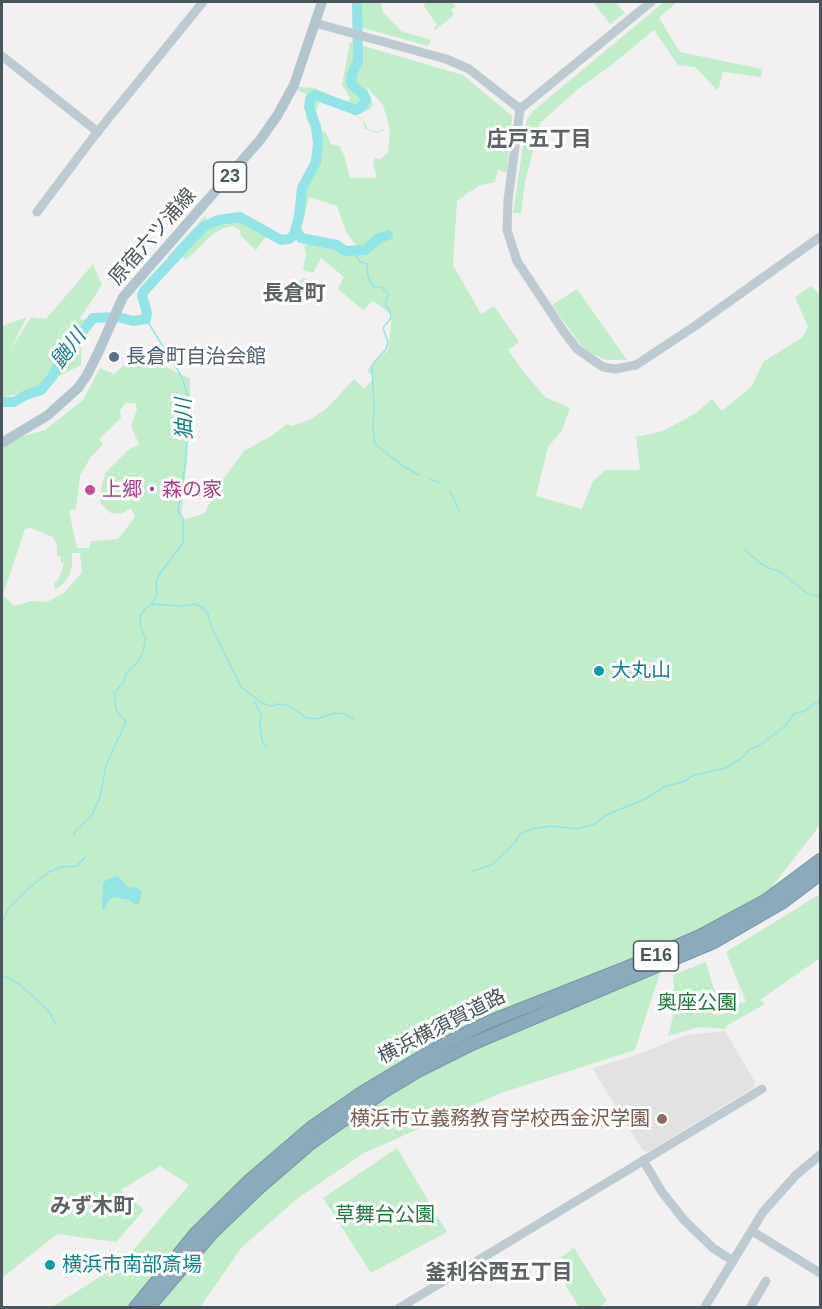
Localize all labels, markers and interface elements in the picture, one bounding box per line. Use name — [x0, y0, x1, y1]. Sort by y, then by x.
district label: 庄戸五丁目 — [487, 127, 591, 153]
road number: 23 — [214, 162, 246, 192]
street label: 原宿六ツ浦線 — [105, 184, 201, 290]
district label: 長倉町 — [263, 281, 325, 307]
water label: 鼬川 — [46, 325, 92, 373]
place label: 長倉町自治会館 — [126, 345, 266, 369]
marker: 長倉町自治会館 — [107, 350, 121, 364]
water label: 㹨川 — [172, 398, 198, 440]
place label: 上郷・森の家 — [102, 478, 222, 502]
marker: 上郷・森の家 — [83, 483, 97, 497]
place label: 大丸山 — [611, 659, 671, 683]
marker: 大丸山 — [592, 664, 606, 678]
road number: E16 — [634, 941, 678, 971]
street label: 横浜横須賀道路 — [374, 985, 510, 1069]
park label: 奥座公園 — [657, 991, 737, 1015]
place label: 横浜市立義務教育学校西金沢学園 — [350, 1107, 650, 1131]
marker: 横浜市立義務教育学校西金沢学園 — [655, 1112, 669, 1126]
district label: みず木町 — [50, 1194, 134, 1220]
park label: 草舞台公園 — [335, 1203, 435, 1227]
place label: 横浜市南部斎場 — [62, 1253, 202, 1277]
marker: 横浜市南部斎場 — [43, 1258, 57, 1272]
district label: 釜利谷西五丁目 — [426, 1260, 572, 1286]

